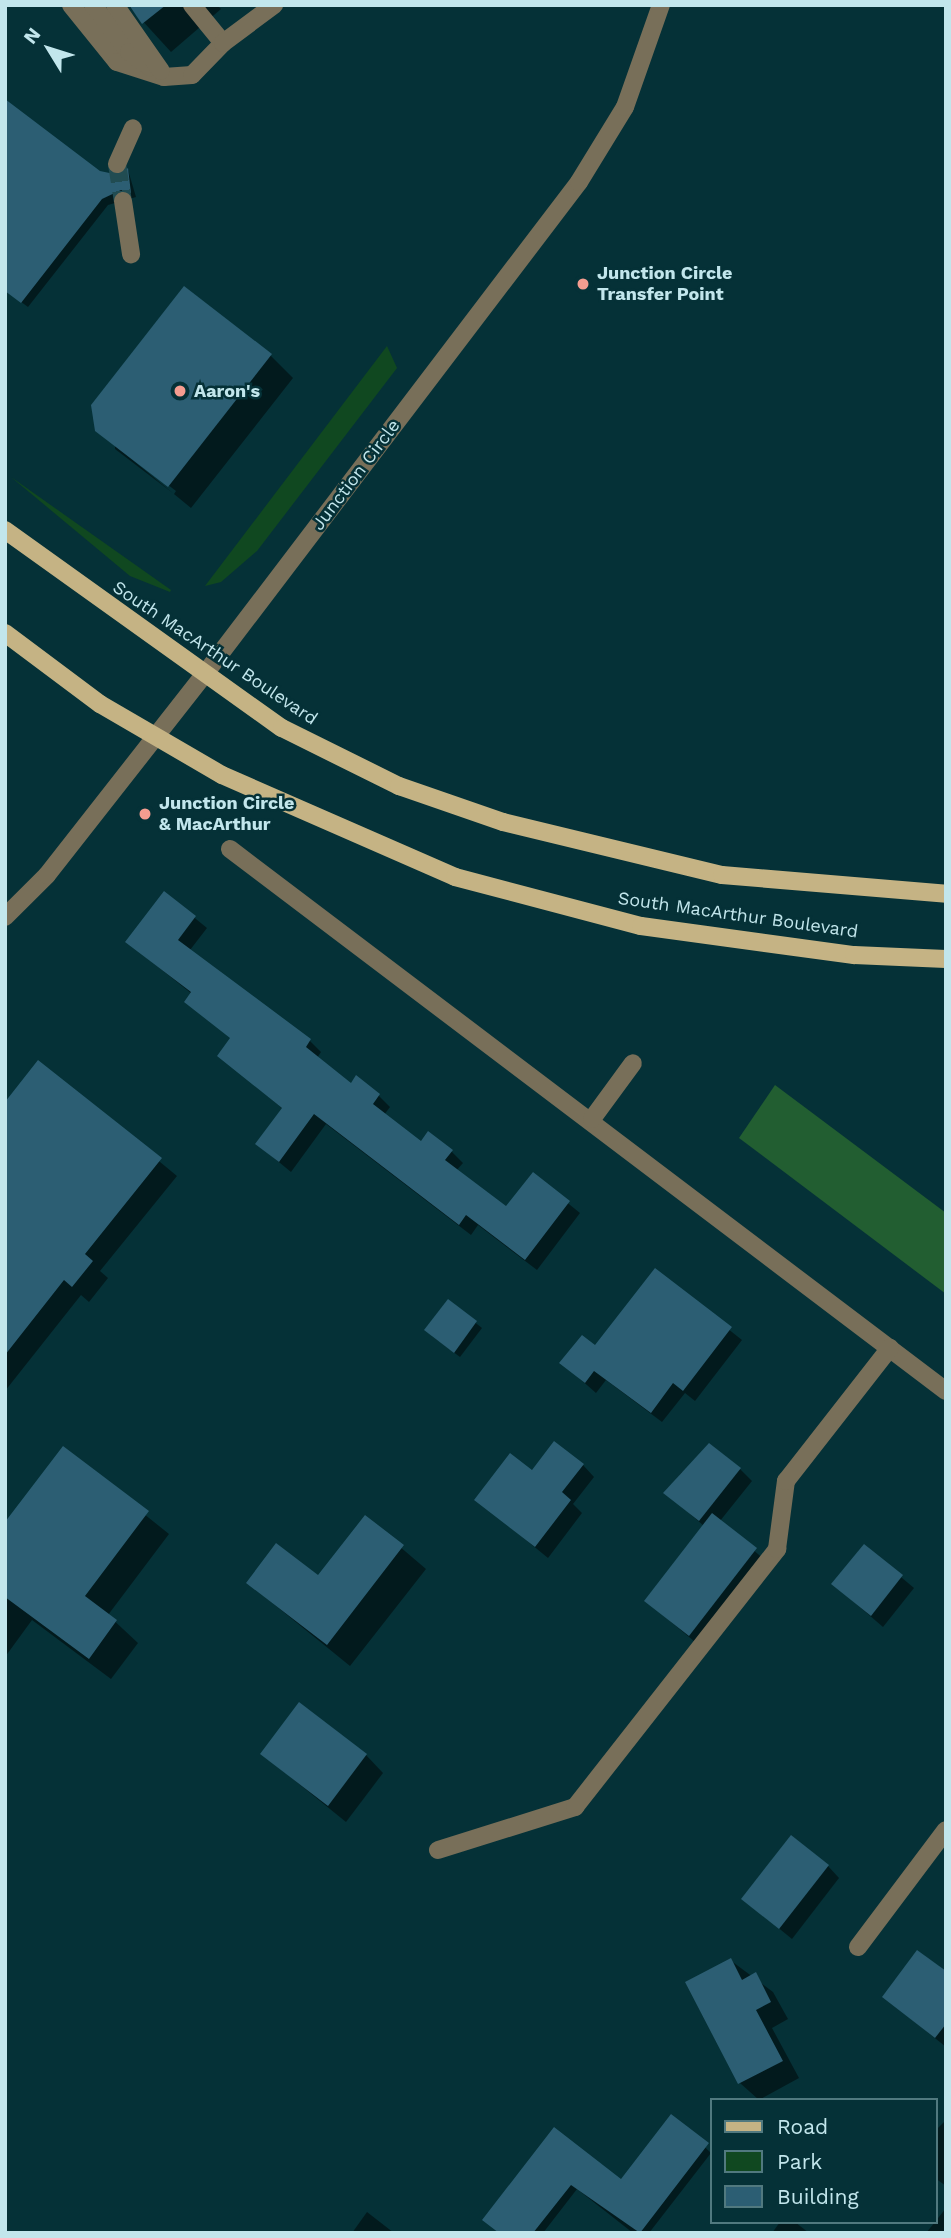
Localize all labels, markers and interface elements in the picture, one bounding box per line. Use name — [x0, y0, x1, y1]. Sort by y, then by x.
north arrow — [14, 14, 84, 84]
text: N — [19, 23, 45, 48]
place label: Junction Circle Transfer Point — [597, 263, 732, 306]
marker: Junction Circle Transfer Point — [575, 276, 591, 292]
place label: Aaron's — [194, 380, 260, 402]
marker: Aaron's — [172, 383, 188, 399]
street label: Junction Circle — [307, 415, 405, 535]
street label: South MacArthur Boulevard — [108, 576, 322, 730]
place label: Junction Circle & MacArthur — [159, 793, 294, 836]
marker: Junction Circle & MacArthur — [137, 806, 153, 822]
street label: South MacArthur Boulevard — [616, 887, 860, 943]
legend — [710, 2098, 937, 2224]
text: Road — [777, 2114, 828, 2139]
text: Park — [777, 2149, 822, 2174]
text: Building — [777, 2184, 859, 2209]

